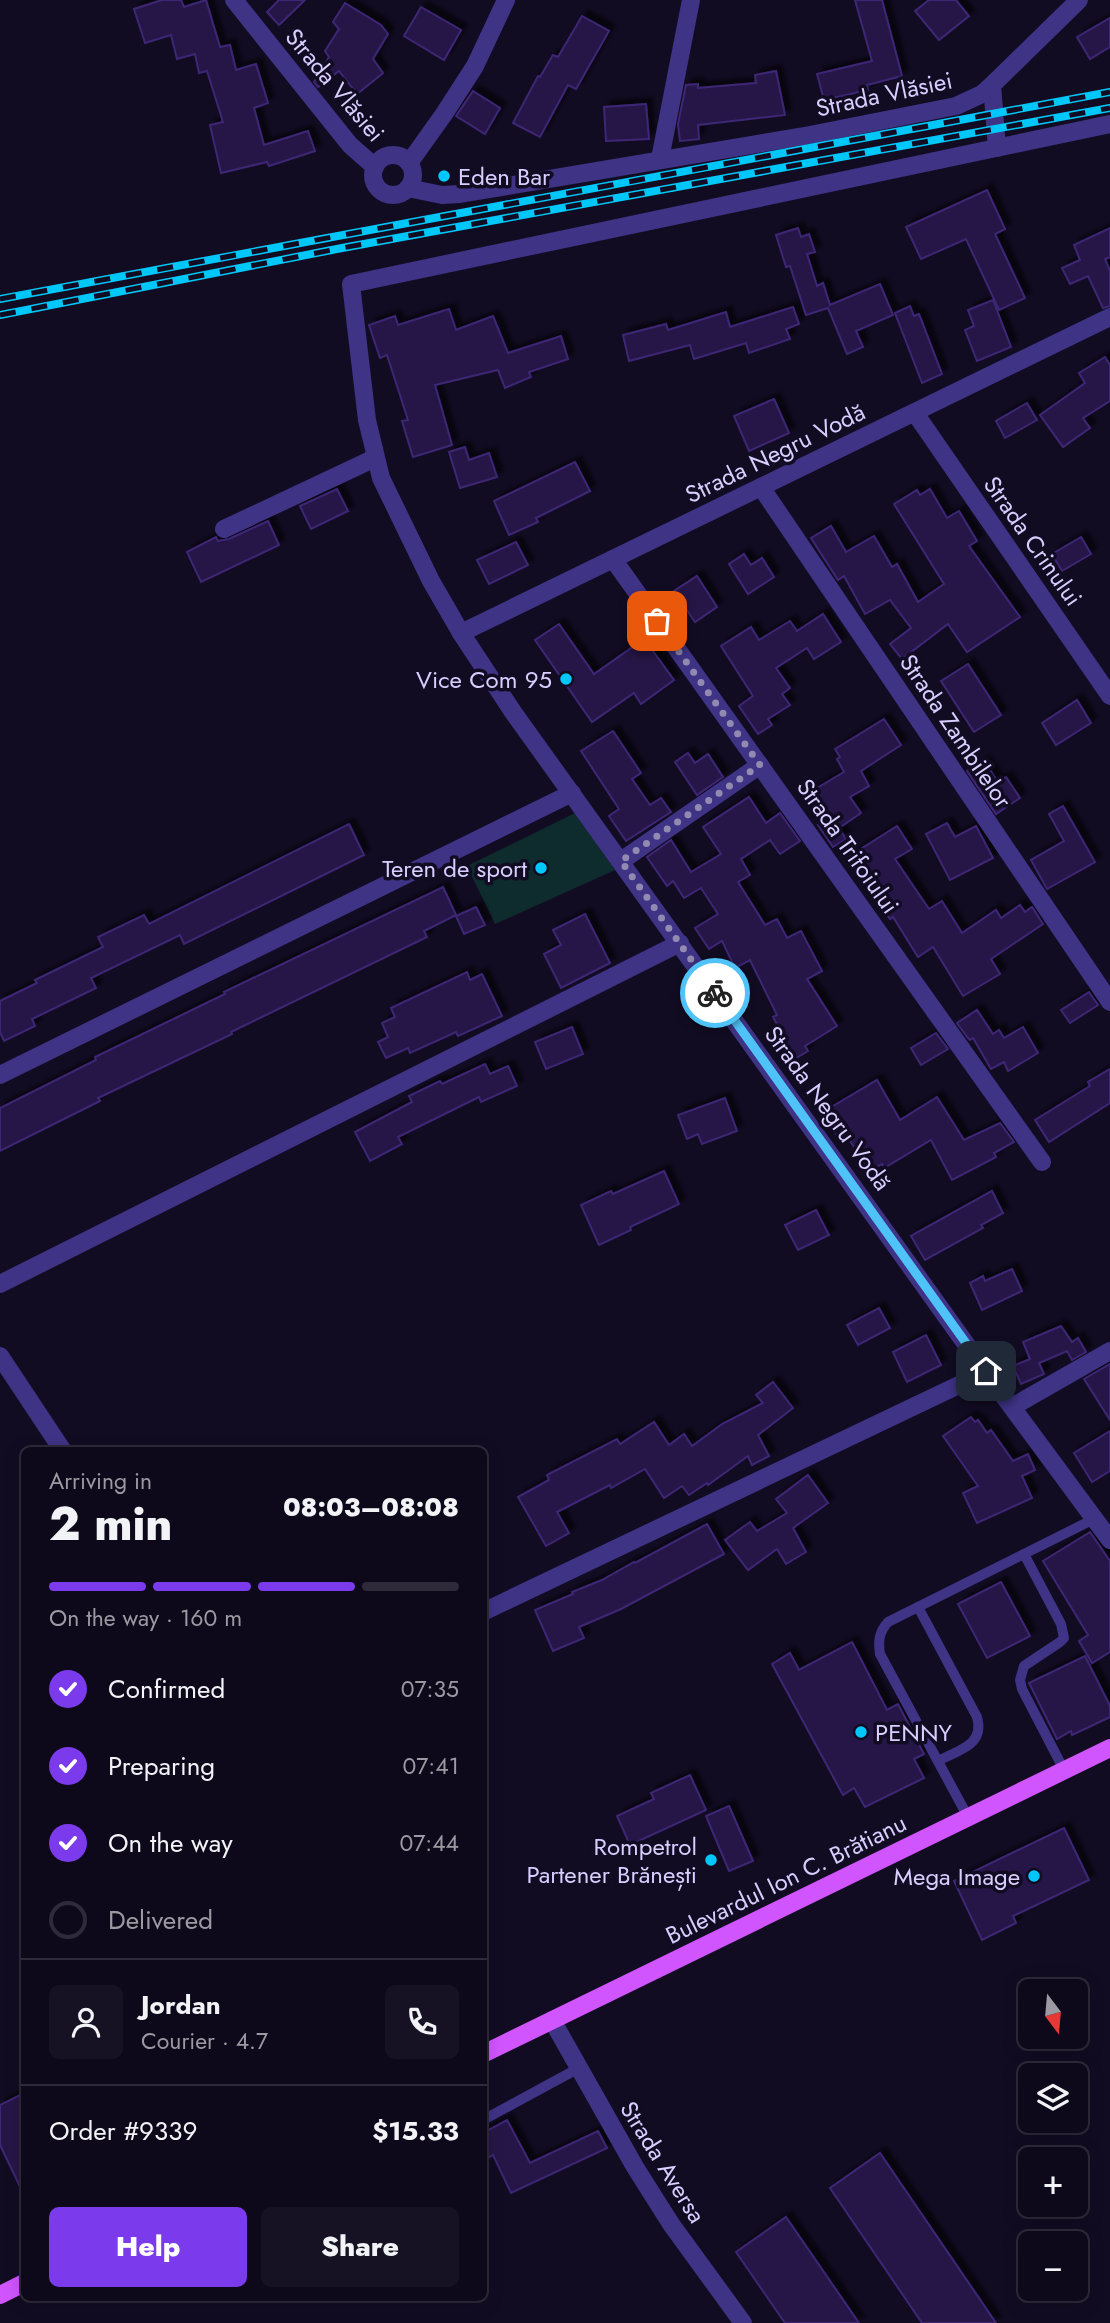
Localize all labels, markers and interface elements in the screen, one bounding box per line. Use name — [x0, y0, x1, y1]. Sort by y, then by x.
street label: Strada Vlăsiei — [277, 21, 393, 149]
street label: Strada Vlăsiei — [813, 62, 955, 126]
place label: Eden Bar — [458, 159, 551, 194]
marker: Eden Bar — [436, 168, 452, 184]
street label: Strada Negru Vodă — [679, 394, 871, 512]
street label: Strada Crinului — [975, 469, 1091, 613]
pin — [627, 591, 687, 651]
icon: bag — [638, 602, 676, 640]
street label: Strada Zambilelor — [891, 647, 1021, 816]
place label: Vice Com 95 — [416, 662, 552, 697]
marker: Vice Com 95 — [558, 671, 574, 687]
street label: Strada Trifoiului — [788, 771, 908, 921]
place label: Teren de sport — [382, 851, 527, 886]
marker: Teren de sport — [533, 860, 549, 876]
courier — [680, 958, 750, 1028]
icon: bike — [696, 974, 734, 1012]
street label: Strada Negru Vodă — [756, 1018, 900, 1198]
pin — [956, 1341, 1016, 1401]
icon: home — [967, 1352, 1005, 1390]
text: Arriving in — [49, 1464, 152, 1498]
text: 08:03–08:08 — [283, 1488, 459, 1526]
text: 2 min — [49, 1491, 173, 1557]
text: On the way · 160 m — [49, 1601, 242, 1635]
icon: check — [49, 1670, 87, 1708]
text: Confirmed — [108, 1670, 225, 1708]
text: 07:35 — [401, 1672, 459, 1706]
place label: PENNY — [875, 1715, 953, 1750]
marker: PENNY — [853, 1724, 869, 1740]
icon: check — [49, 1747, 87, 1785]
text: Preparing — [108, 1747, 215, 1785]
text: 07:41 — [402, 1749, 459, 1783]
street label: Bulevardul Ion C. Brătianu — [660, 1805, 912, 1953]
icon: check — [49, 1824, 87, 1862]
text: On the way — [108, 1824, 233, 1862]
text: 07:44 — [399, 1826, 459, 1860]
place label: Rompetrol Partener Brănești — [526, 1829, 697, 1892]
marker: Rompetrol Partener Brănești — [703, 1852, 719, 1868]
place label: Mega Image — [894, 1859, 1020, 1894]
marker: Mega Image — [1026, 1868, 1042, 1884]
text: Delivered — [108, 1901, 213, 1939]
north arrow — [1018, 1979, 1088, 2049]
map controls — [1018, 1979, 1088, 2301]
button: person — [49, 1985, 123, 2059]
button: phone — [385, 1985, 459, 2059]
text: Jordan — [141, 1986, 221, 2024]
text: Courier · 4.7 — [141, 2024, 268, 2058]
button: layers — [1018, 2063, 1088, 2133]
street label: Strada Aversa — [612, 2094, 714, 2230]
text: Order #9339 — [49, 2112, 197, 2150]
text: $15.33 — [372, 2112, 459, 2150]
button: + — [1018, 2147, 1088, 2217]
button: Help — [49, 2207, 247, 2287]
button: Share — [261, 2207, 459, 2287]
button: − — [1018, 2231, 1088, 2301]

